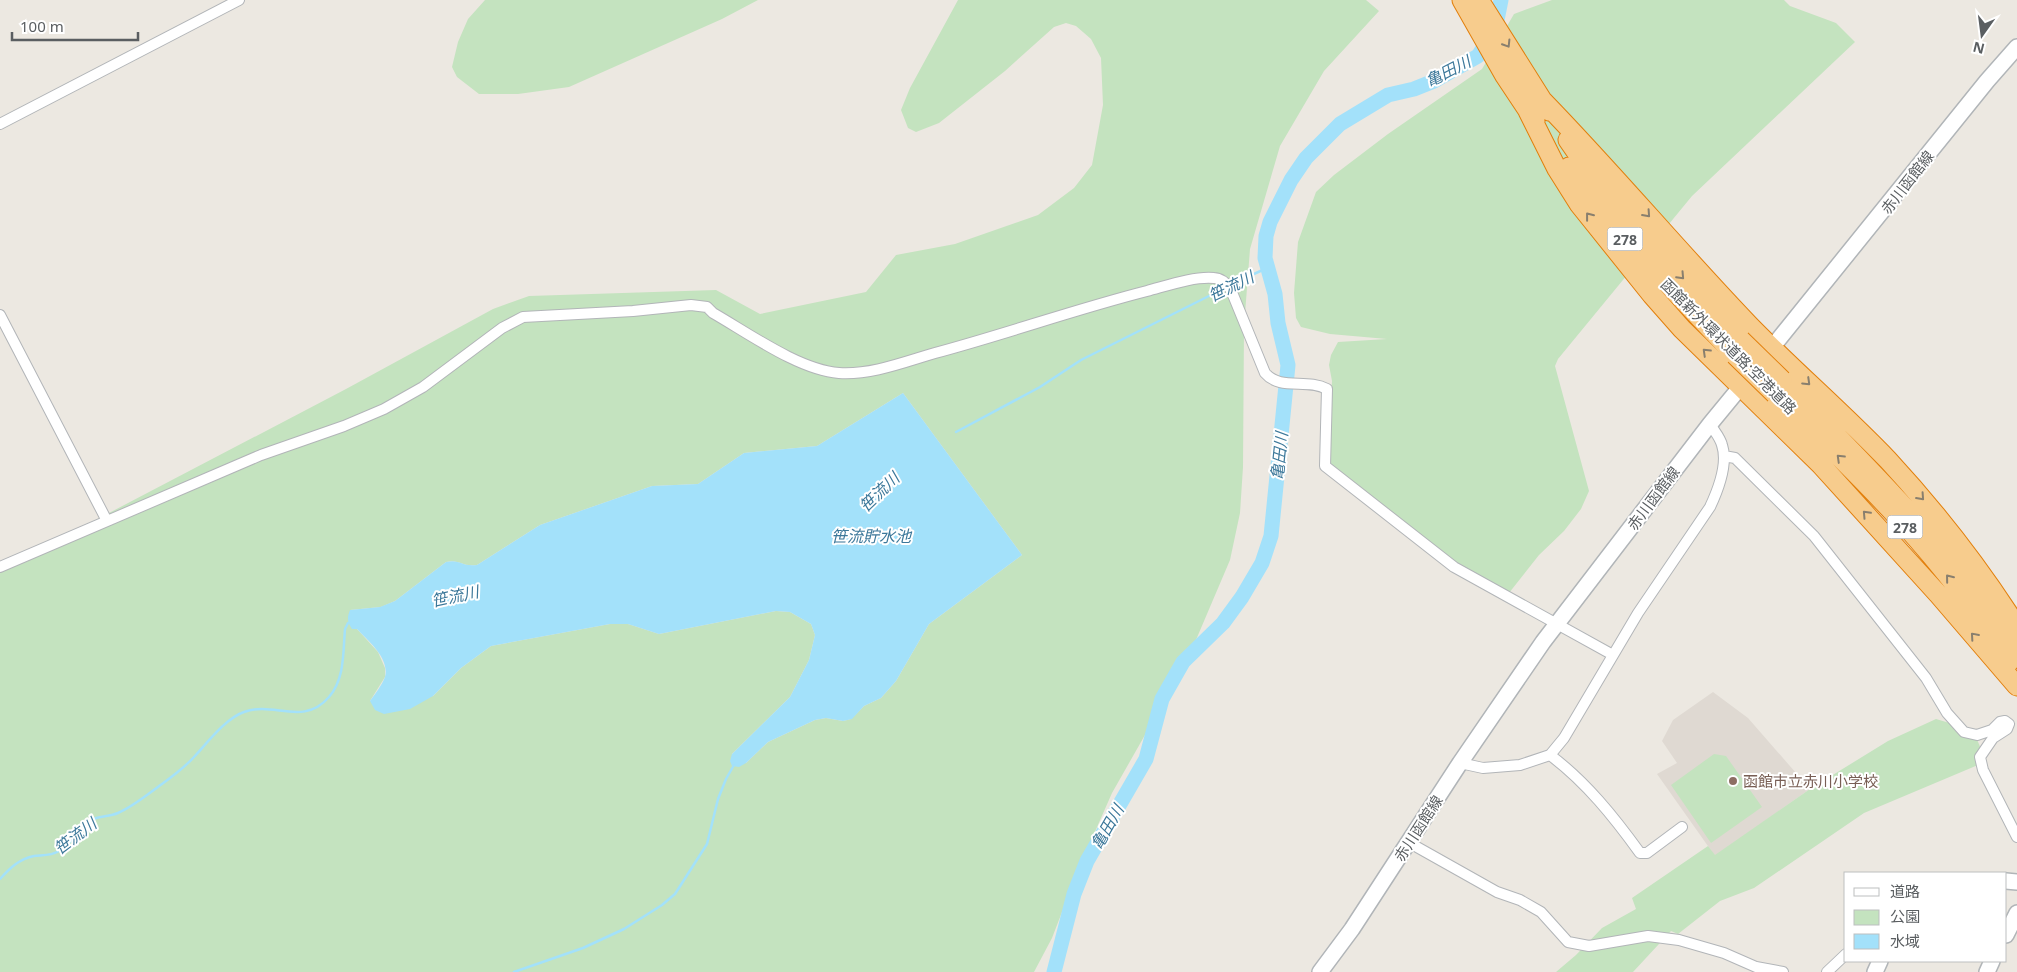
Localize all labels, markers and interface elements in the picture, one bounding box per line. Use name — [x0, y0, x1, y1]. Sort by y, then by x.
scale bar — [12, 10, 139, 42]
north arrow — [1957, 10, 2007, 60]
text: 100 m — [20, 16, 64, 36]
one-way arrow — [1500, 38, 1510, 47]
text: N — [1971, 38, 1987, 59]
water label: 亀田川 — [1422, 49, 1476, 92]
street label: 赤川函館線 — [1876, 146, 1938, 218]
one-way arrow — [1642, 208, 1651, 217]
one-way arrow — [1586, 213, 1594, 222]
road number: 278 — [1608, 228, 1642, 250]
water label: 笹流川 — [1205, 265, 1259, 306]
one-way arrow — [1675, 270, 1684, 279]
street label: 函館新外環状道路;空港道路 — [1657, 274, 1801, 418]
one-way arrow — [1703, 349, 1712, 358]
one-way arrow — [1801, 376, 1810, 385]
water label: 亀田川 — [1266, 429, 1293, 481]
one-way arrow — [1837, 455, 1846, 464]
street label: 赤川函館線 — [1622, 462, 1684, 534]
water label: 笹流川 — [854, 466, 905, 517]
one-way arrow — [1915, 492, 1924, 501]
one-way arrow — [1863, 511, 1872, 520]
road number: 278 — [1888, 516, 1922, 538]
water label: 笹流貯水池 — [831, 525, 913, 547]
one-way arrow — [1946, 575, 1955, 584]
water label: 笹流川 — [429, 580, 483, 612]
one-way arrow — [1971, 632, 1980, 641]
place label: 函館市立赤川小学校 — [1743, 771, 1878, 791]
marker: 函館市立赤川小学校 — [1727, 775, 1739, 787]
street label: 赤川函館線 — [1389, 791, 1447, 865]
water label: 亀田川 — [1085, 799, 1130, 853]
water label: 笹流川 — [49, 812, 102, 859]
legend — [1844, 872, 2007, 962]
text: 道路 — [1890, 881, 1920, 901]
text: 公園 — [1890, 906, 1920, 926]
text: 水域 — [1890, 931, 1920, 951]

